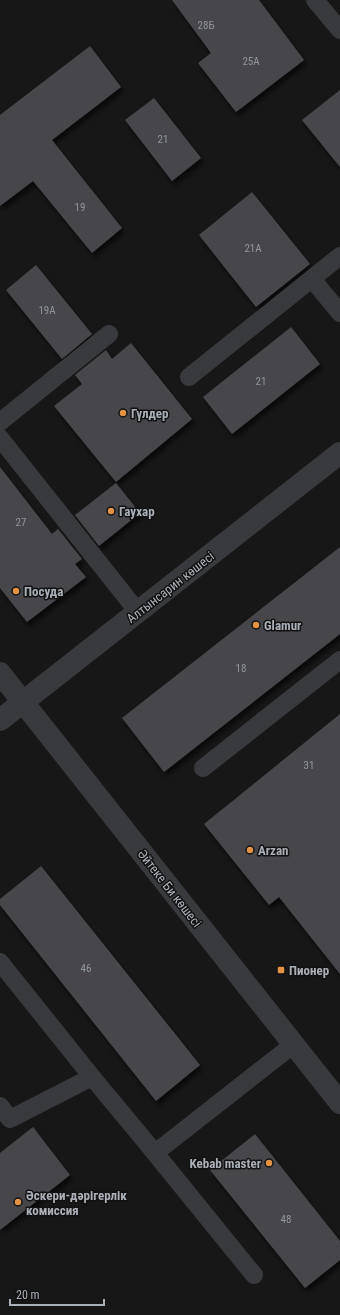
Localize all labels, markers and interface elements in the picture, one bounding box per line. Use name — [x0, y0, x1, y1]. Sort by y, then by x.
house number: 28Б — [198, 19, 214, 32]
house number: 25А — [242, 55, 260, 68]
house number: 21 — [158, 133, 168, 146]
house number: 19 — [75, 201, 85, 214]
house number: 21А — [244, 242, 262, 255]
house number: 19А — [38, 304, 56, 317]
house number: 21 — [256, 375, 266, 388]
place label: Гүлдер — [131, 406, 169, 421]
marker: Гүлдер — [118, 408, 128, 418]
place label: Гаухар — [119, 504, 155, 519]
marker: Гаухар — [106, 506, 116, 516]
house number: 27 — [16, 516, 26, 529]
street label: Алтынсарин көшесі — [124, 549, 217, 626]
place label: Посуда — [24, 584, 63, 599]
marker: Посуда — [11, 586, 21, 596]
place label: Glamur — [264, 618, 302, 633]
marker: Glamur — [251, 620, 261, 630]
house number: 18 — [236, 662, 246, 675]
house number: 31 — [304, 759, 314, 772]
place label: Arzan — [258, 843, 288, 858]
marker: Arzan — [245, 845, 255, 855]
street label: Әйтеке Би көшесі — [135, 847, 205, 930]
house number: 46 — [81, 962, 91, 975]
place label: Пионер — [289, 963, 329, 978]
marker: Пионер — [276, 965, 286, 975]
place label: Kebab master — [190, 1156, 262, 1171]
marker: Kebab master — [264, 1158, 274, 1168]
place label: Әскери-дәрігерлік комиссия — [26, 1188, 127, 1218]
marker: Әскери-дәрігерлік комиссия — [13, 1197, 23, 1207]
house number: 48 — [281, 1213, 291, 1226]
scale bar — [10, 1281, 104, 1307]
text: 20 m — [16, 1288, 40, 1302]

